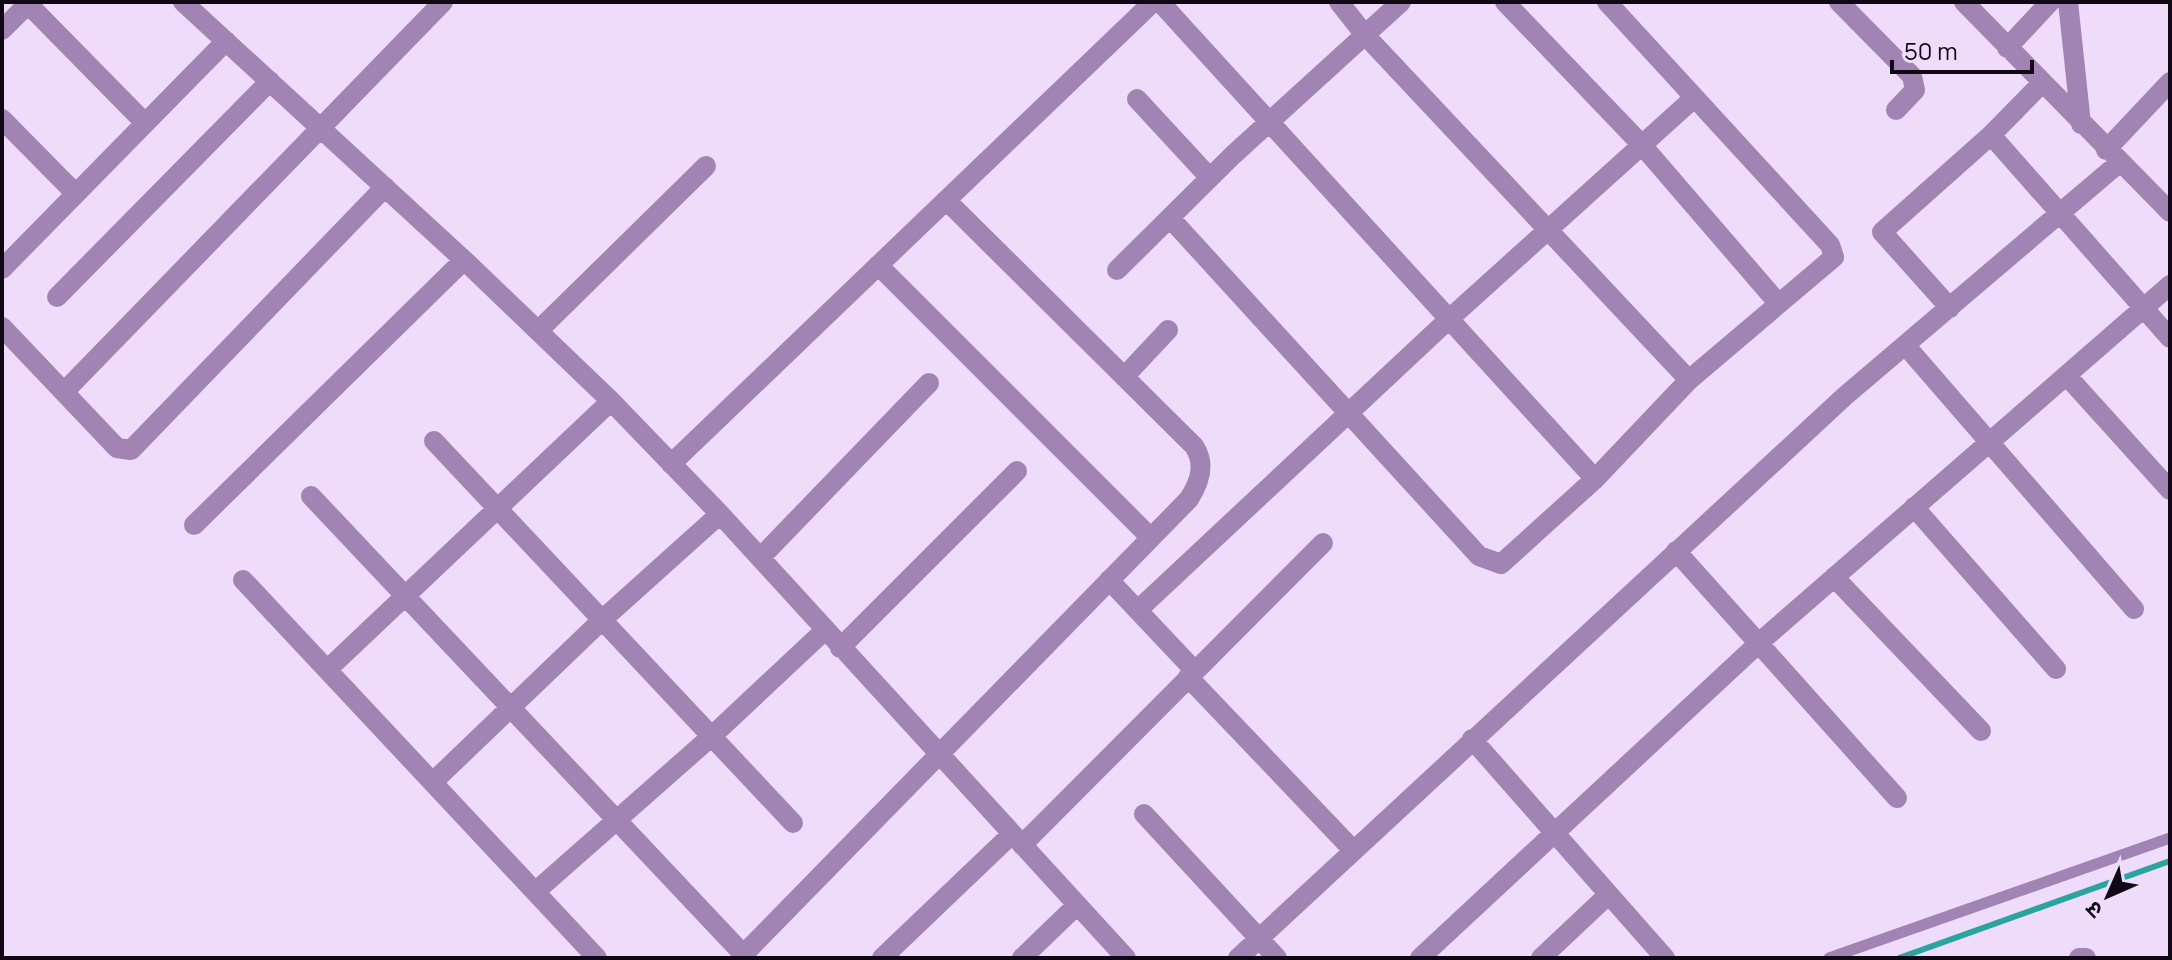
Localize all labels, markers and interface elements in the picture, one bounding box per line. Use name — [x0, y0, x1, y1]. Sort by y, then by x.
scale bar — [1892, 24, 2032, 74]
text: 50 m — [1904, 34, 1958, 67]
north arrow — [2068, 856, 2148, 936]
text: उ — [2078, 894, 2109, 925]

